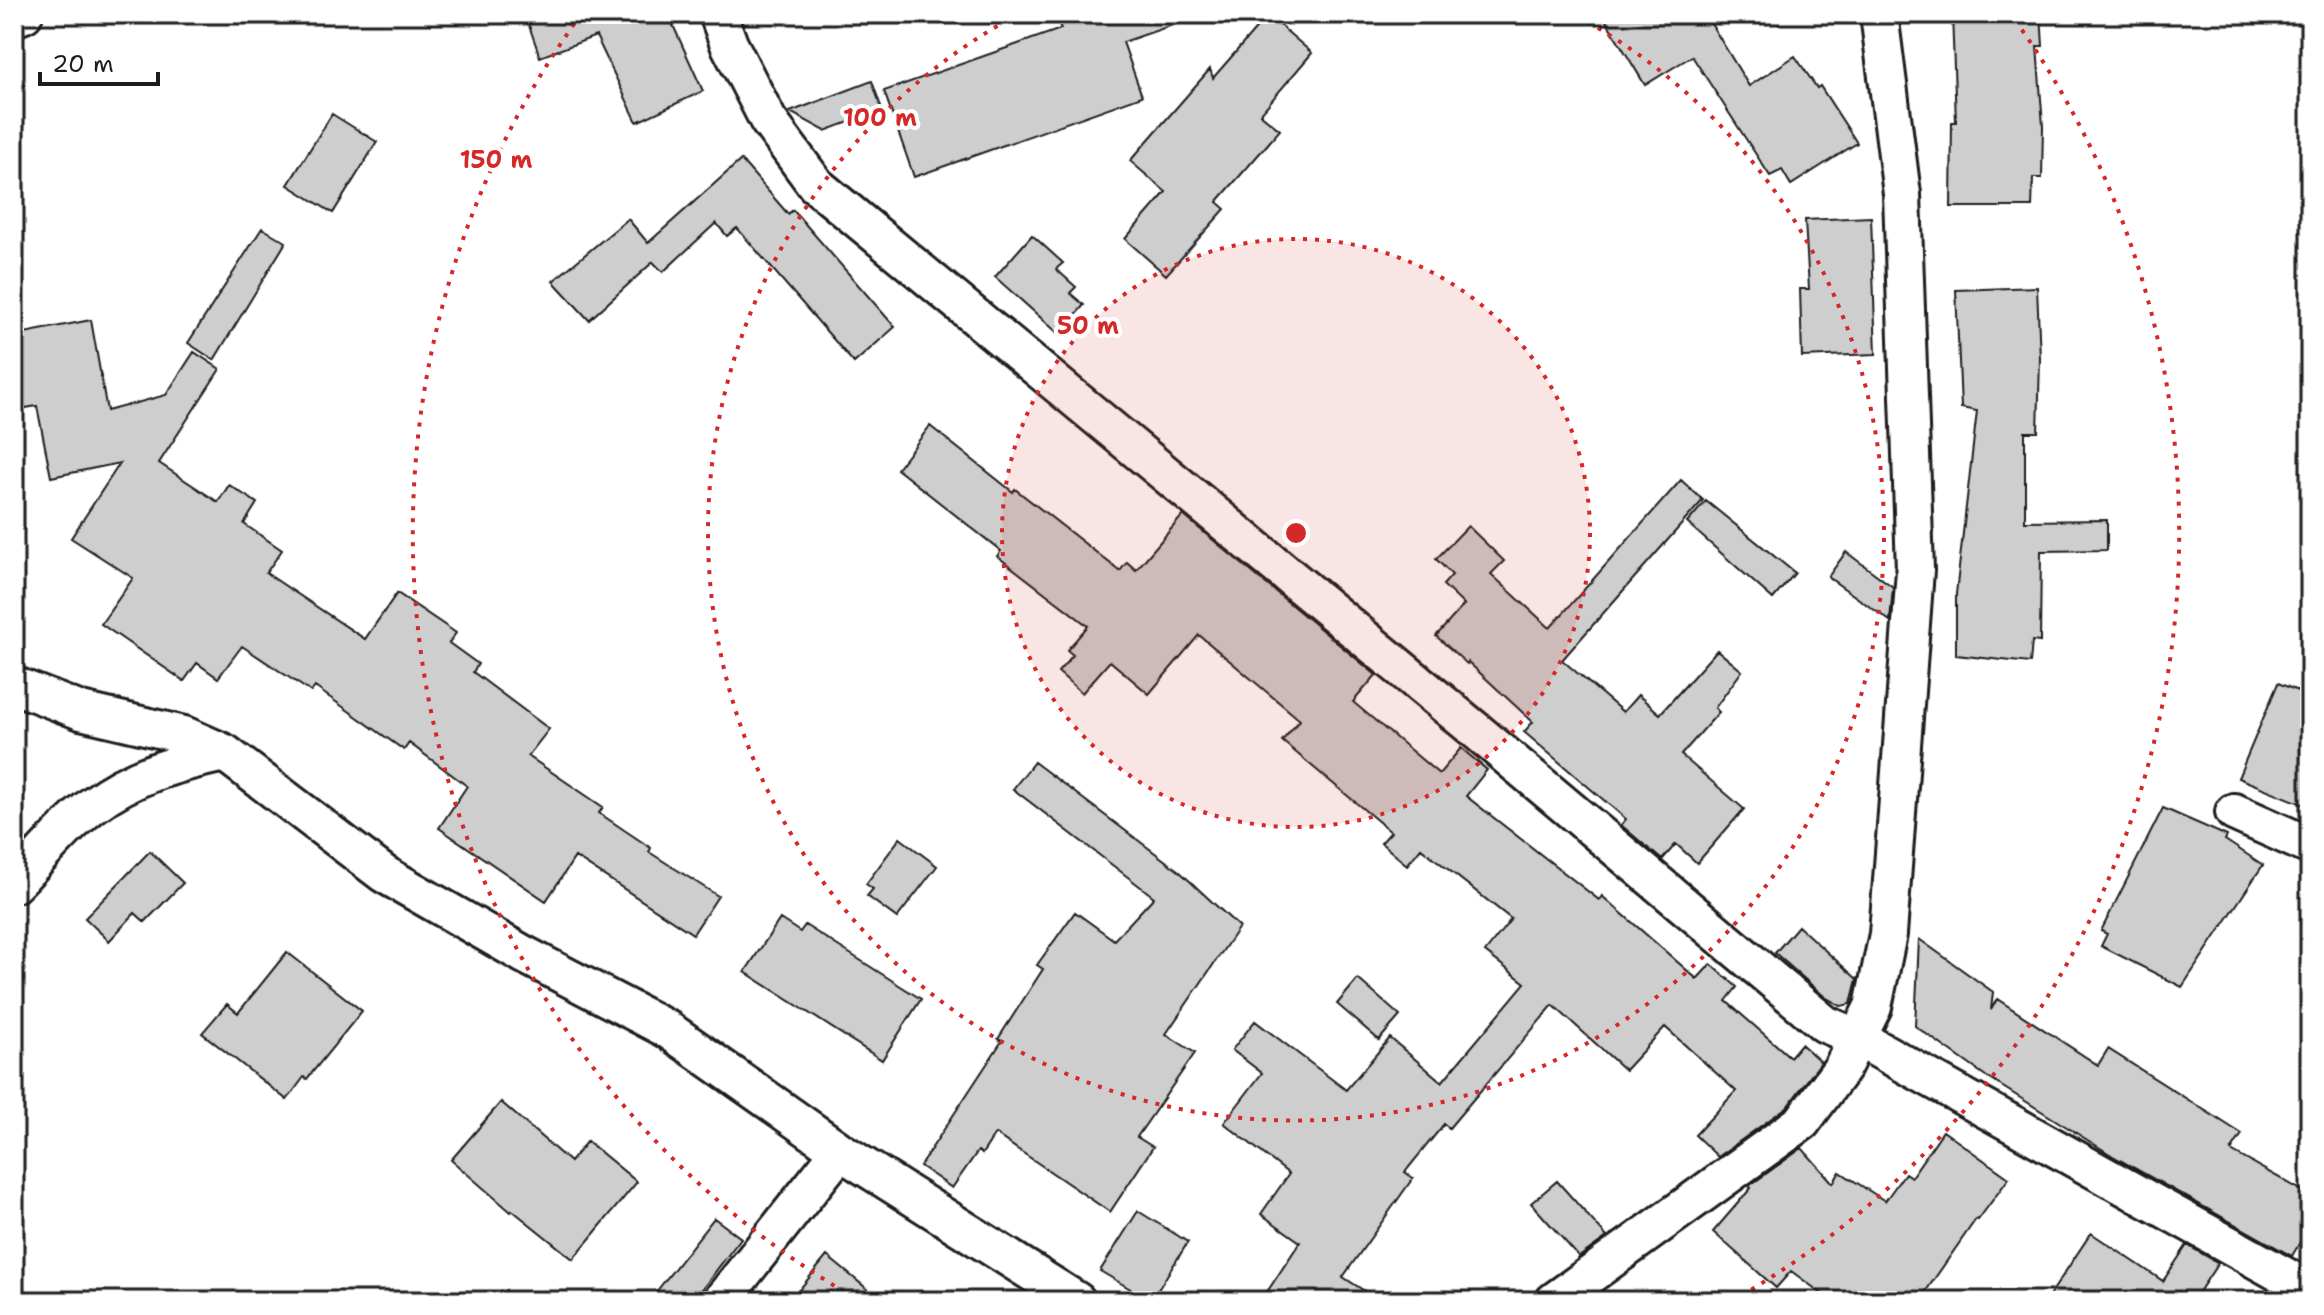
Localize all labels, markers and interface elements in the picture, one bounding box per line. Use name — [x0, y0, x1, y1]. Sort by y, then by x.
scale bar — [40, 36, 158, 86]
text: 20 m — [52, 48, 114, 80]
text: 100 m — [843, 102, 917, 134]
text: 150 m — [460, 144, 532, 176]
text: 50 m — [1057, 310, 1119, 342]
centre of rings — [1282, 519, 1310, 547]

